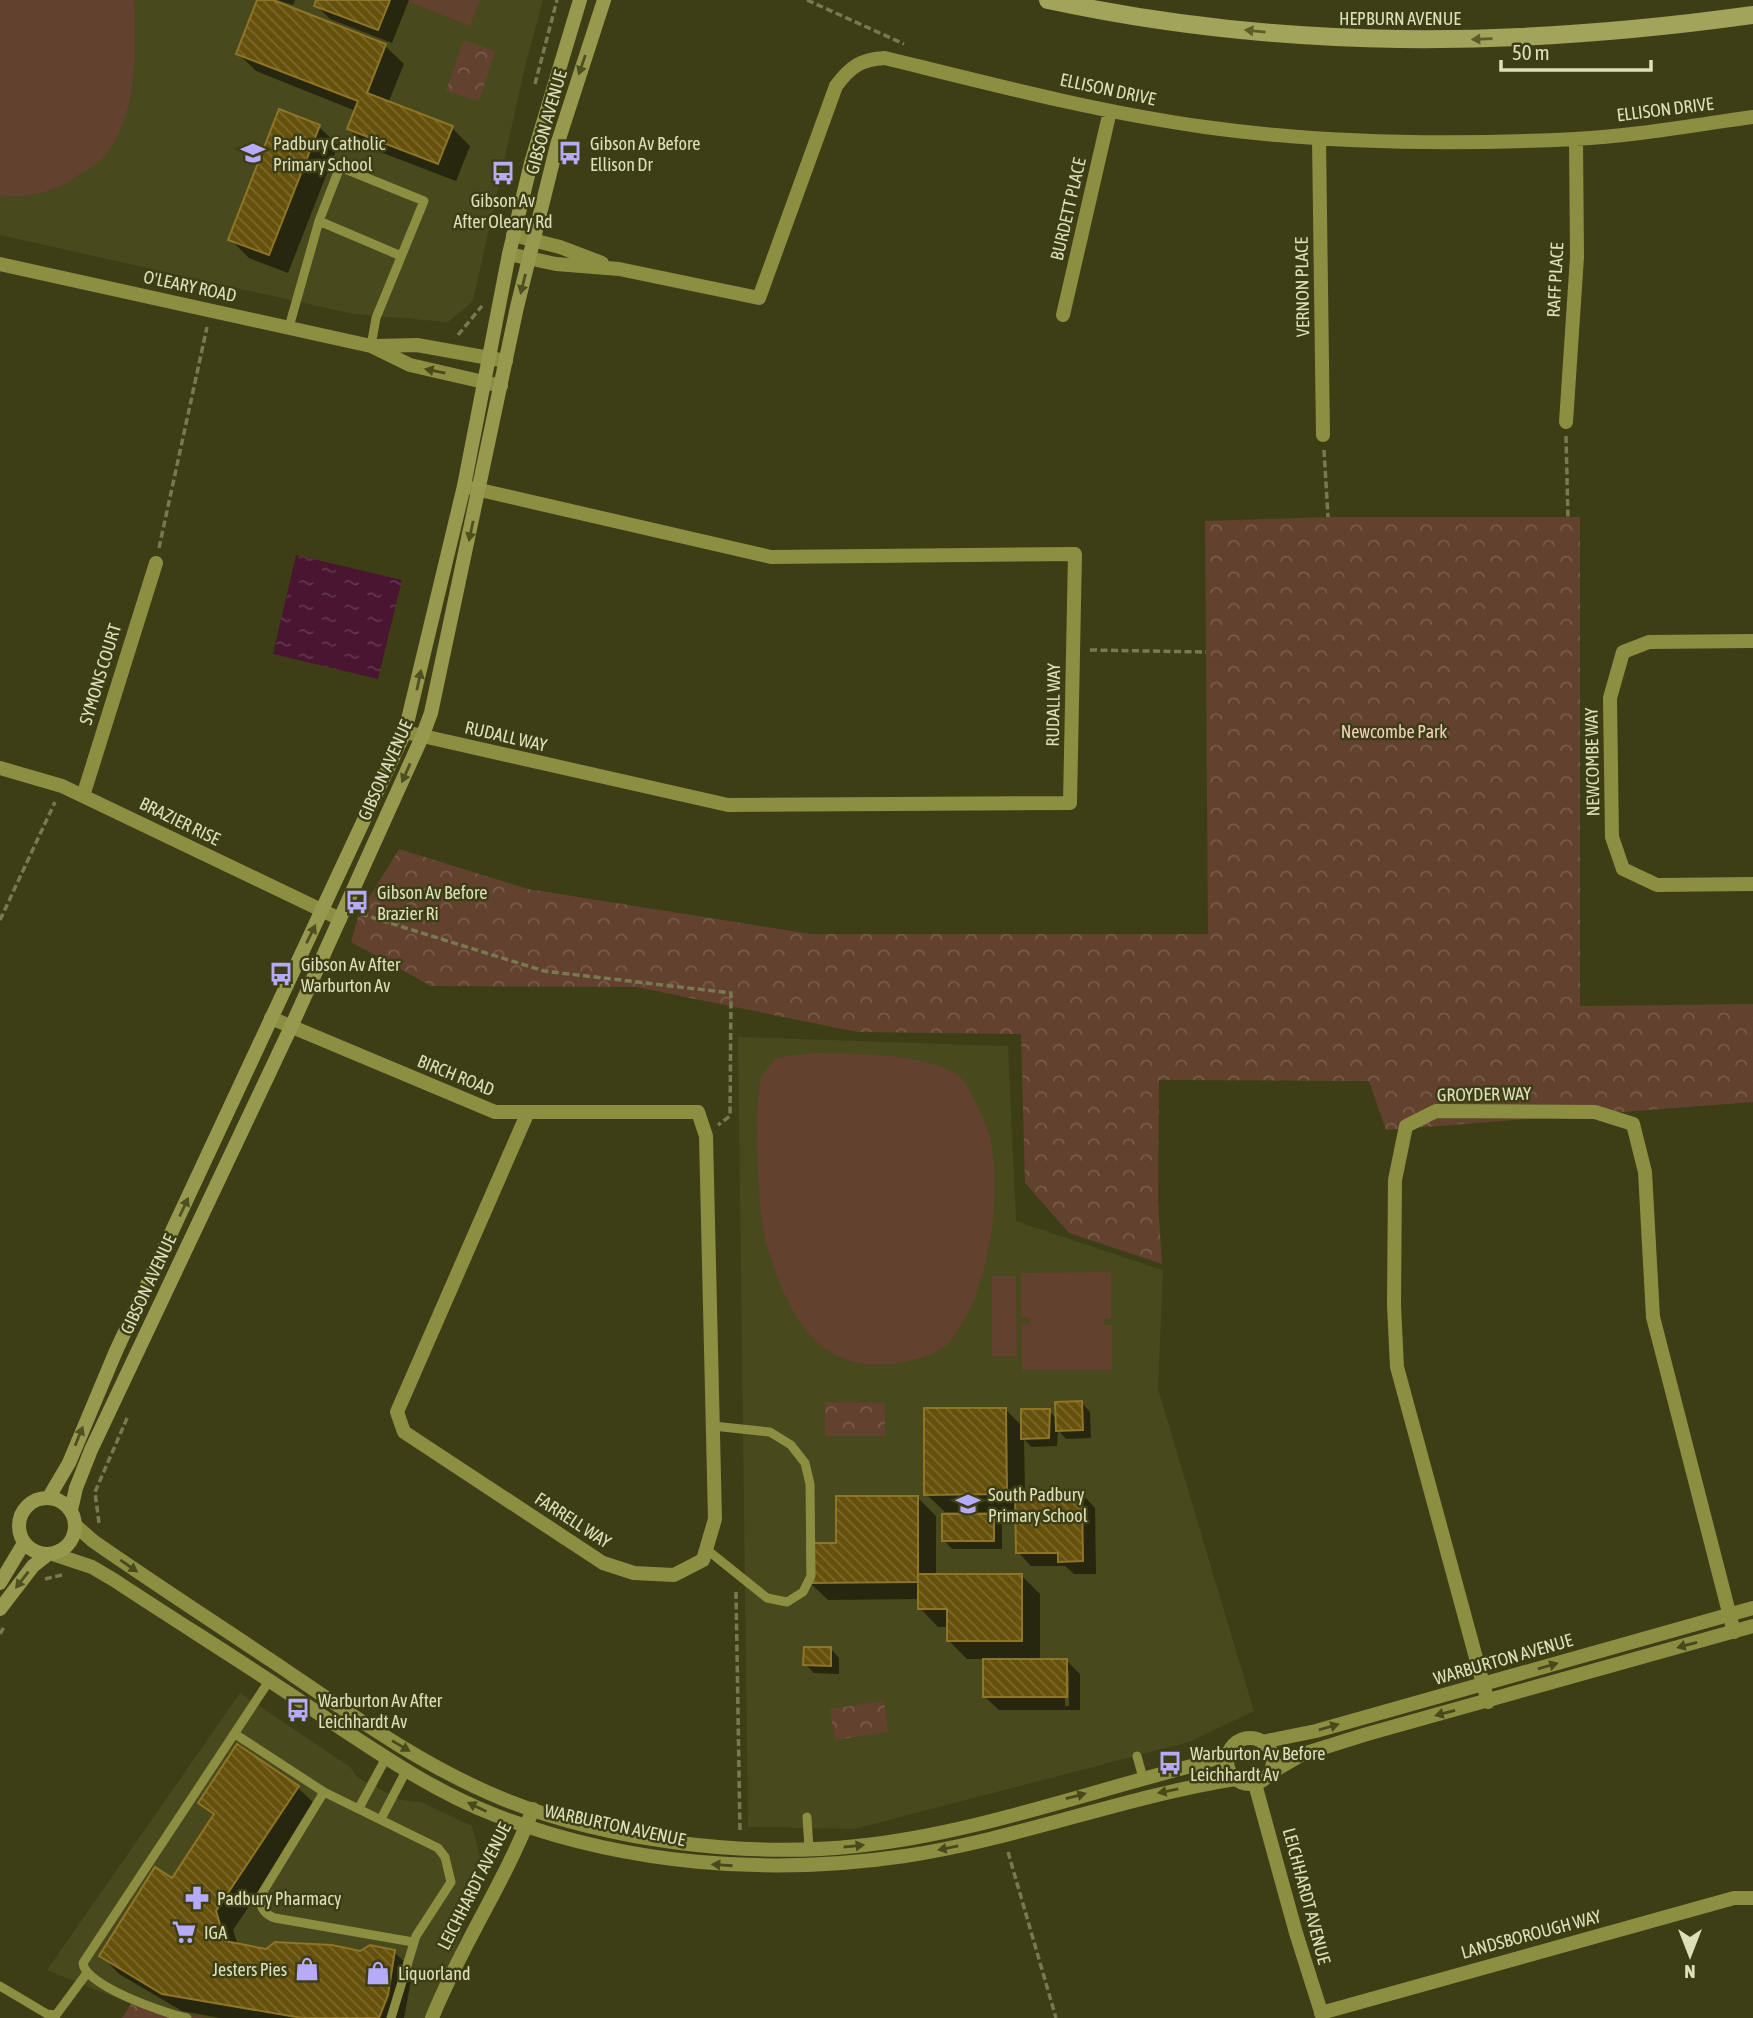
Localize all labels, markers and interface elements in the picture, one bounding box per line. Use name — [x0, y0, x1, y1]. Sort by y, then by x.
street label: HEPBURN AVENUE — [1339, 8, 1461, 29]
one-way arrow — [1244, 25, 1266, 36]
scale bar — [1501, 28, 1652, 72]
one-way arrow — [1470, 33, 1492, 44]
text: 50 m — [1512, 40, 1550, 64]
one-way arrow — [576, 54, 587, 75]
street label: GIBSON AVENUE — [521, 67, 571, 177]
street label: ELLISON DRIVE — [1058, 69, 1158, 109]
street label: ELLISON DRIVE — [1615, 93, 1715, 125]
place label: Padbury Catholic Primary School — [273, 133, 386, 175]
place label: Gibson Av Before Ellison Dr — [590, 133, 701, 175]
school or university icon: Padbury Catholic Primary School — [239, 139, 267, 167]
bus stop icon: Gibson Av Before Ellison Dr — [556, 139, 584, 167]
street label: BURDETT PLACE — [1046, 155, 1090, 262]
bus stop icon: Gibson Av After Oleary Rd — [489, 159, 517, 187]
place label: Gibson Av After Oleary Rd — [453, 190, 553, 232]
street label: VERNON PLACE — [1291, 236, 1313, 337]
street label: RAFF PLACE — [1543, 242, 1567, 318]
street label: O'LEARY ROAD — [142, 266, 238, 306]
one-way arrow — [517, 273, 528, 295]
one-way arrow — [424, 365, 446, 376]
one-way arrow — [465, 520, 476, 542]
street label: SYMONS COURT — [75, 621, 125, 727]
street label: RUDALL WAY — [1042, 663, 1064, 747]
one-way arrow — [413, 669, 424, 691]
street label: NEWCOMBE WAY — [1581, 707, 1603, 817]
street label: GIBSON AVENUE — [354, 716, 417, 823]
street label: RUDALL WAY — [463, 716, 549, 756]
park label: Newcombe Park — [1341, 721, 1447, 742]
one-way arrow — [400, 763, 412, 783]
street label: BRAZIER RISE — [136, 792, 224, 850]
place label: Gibson Av Before Brazier Ri — [377, 882, 488, 924]
bus stop icon: Gibson Av Before Brazier Ri — [343, 888, 371, 916]
one-way arrow — [305, 924, 317, 944]
place label: Gibson Av After Warburton Av — [301, 954, 401, 996]
bus stop icon: Gibson Av After Warburton Av — [267, 960, 295, 988]
street label: BIRCH ROAD — [414, 1050, 498, 1100]
street label: GROYDER WAY — [1437, 1083, 1531, 1105]
one-way arrow — [178, 1197, 190, 1217]
street label: GIBSON AVENUE — [116, 1230, 180, 1337]
one-way arrow — [74, 1426, 85, 1447]
place label: South Padbury Primary School — [988, 1484, 1088, 1526]
street label: FARRELL WAY — [531, 1488, 615, 1552]
school or university icon: South Padbury Primary School — [954, 1490, 982, 1518]
one-way arrow — [120, 1559, 138, 1573]
one-way arrow — [14, 1571, 29, 1589]
street label: WARBURTON AVENUE — [1431, 1629, 1575, 1689]
one-way arrow — [1676, 1640, 1698, 1651]
one-way arrow — [1537, 1660, 1559, 1671]
place label: Warburton Av After Leichhardt Av — [318, 1690, 443, 1732]
bus stop icon: Warburton Av After Leichhardt Av — [284, 1696, 312, 1724]
one-way arrow — [1434, 1708, 1456, 1719]
one-way arrow — [1319, 1722, 1340, 1732]
one-way arrow — [391, 1739, 410, 1752]
place label: Warburton Av Before Leichhardt Av — [1190, 1743, 1326, 1785]
bus stop icon: Warburton Av Before Leichhardt Av — [1156, 1749, 1184, 1777]
one-way arrow — [1157, 1785, 1179, 1796]
one-way arrow — [1065, 1790, 1087, 1801]
street label: WARBURTON AVENUE — [543, 1800, 688, 1850]
one-way arrow — [467, 1801, 487, 1813]
street label: LEICHHARDT AVENUE — [433, 1819, 515, 1953]
street label: LEICHHARDT AVENUE — [1279, 1826, 1335, 1967]
one-way arrow — [844, 1840, 866, 1851]
one-way arrow — [937, 1842, 959, 1853]
one-way arrow — [710, 1859, 732, 1870]
pharmacy icon: Padbury Pharmacy — [183, 1884, 211, 1912]
place label: Padbury Pharmacy — [217, 1888, 341, 1909]
street label: LANDSBOROUGH WAY — [1459, 1905, 1603, 1963]
supermarket icon: IGA — [170, 1918, 198, 1946]
north arrow — [1655, 1920, 1725, 1990]
place label: IGA — [204, 1922, 227, 1943]
shop icon: Jesters Pies — [293, 1955, 321, 1983]
place label: Jesters Pies — [212, 1959, 287, 1980]
shop icon: Liquorland — [364, 1959, 392, 1987]
text: N — [1684, 1961, 1696, 1983]
place label: Liquorland — [398, 1963, 471, 1984]

